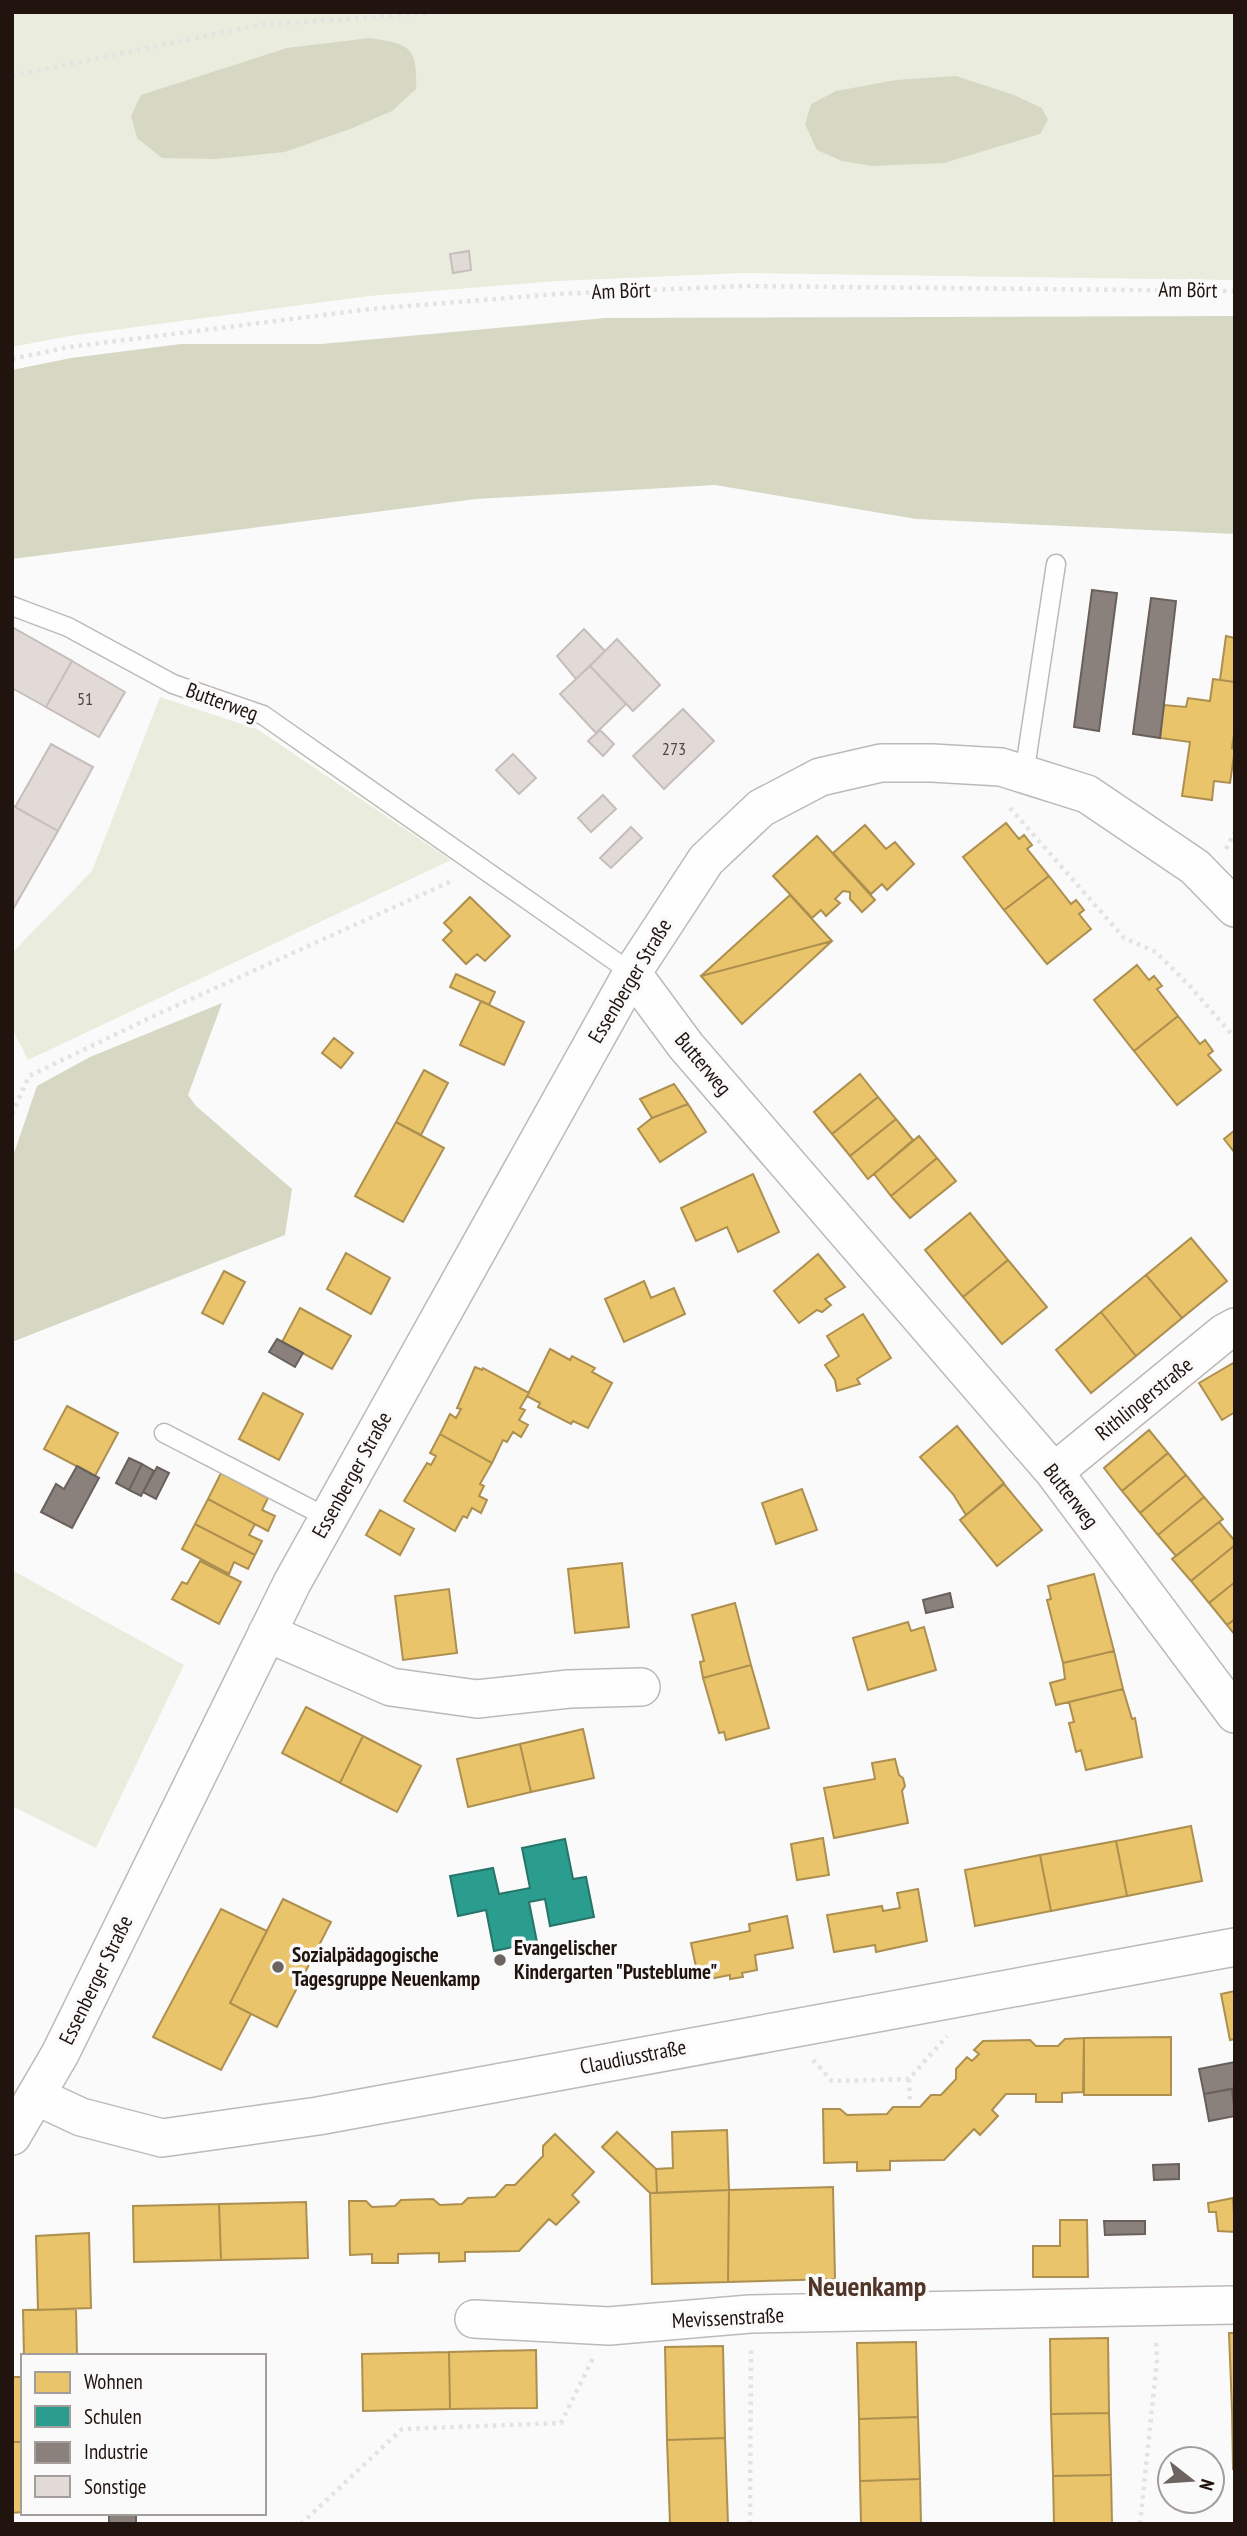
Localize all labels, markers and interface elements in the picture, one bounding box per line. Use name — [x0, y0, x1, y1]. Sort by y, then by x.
street label: Am Bört — [1158, 275, 1218, 304]
street label: Am Bört — [591, 276, 651, 305]
street label: Butterweg — [183, 676, 262, 727]
house number: 51 — [77, 687, 93, 710]
house number: 273 — [662, 737, 686, 760]
street label: Essenberger Straße — [582, 914, 677, 1048]
street label: Butterweg — [669, 1026, 738, 1101]
street label: Rithlingerstraße — [1089, 1351, 1198, 1446]
street label: Essenberger Straße — [306, 1407, 397, 1543]
street label: Butterweg — [1038, 1458, 1105, 1533]
street label: Essenberger Straße — [53, 1911, 138, 2049]
place label: Evangelischer Kindergarten "Pusteblume" — [514, 1934, 717, 1985]
place label: Sozialpädagogische Tagesgruppe Neuenkamp — [292, 1941, 480, 1992]
marker: Evangelischer Kindergarten "Pusteblume" — [492, 1952, 508, 1968]
marker: Sozialpädagogische Tagesgruppe Neuenkamp — [270, 1959, 286, 1975]
street label: Claudiusstraße — [577, 2033, 688, 2080]
district label: Neuenkamp — [808, 2267, 926, 2304]
street label: Mevissenstraße — [671, 2301, 785, 2334]
legend — [21, 2354, 266, 2515]
text: Wohnen — [84, 2368, 143, 2395]
text: Schulen — [84, 2403, 142, 2430]
text: Industrie — [84, 2438, 148, 2465]
north arrow — [1156, 2445, 1226, 2515]
text: Sonstige — [84, 2473, 146, 2500]
text: N — [1194, 2477, 1220, 2493]

